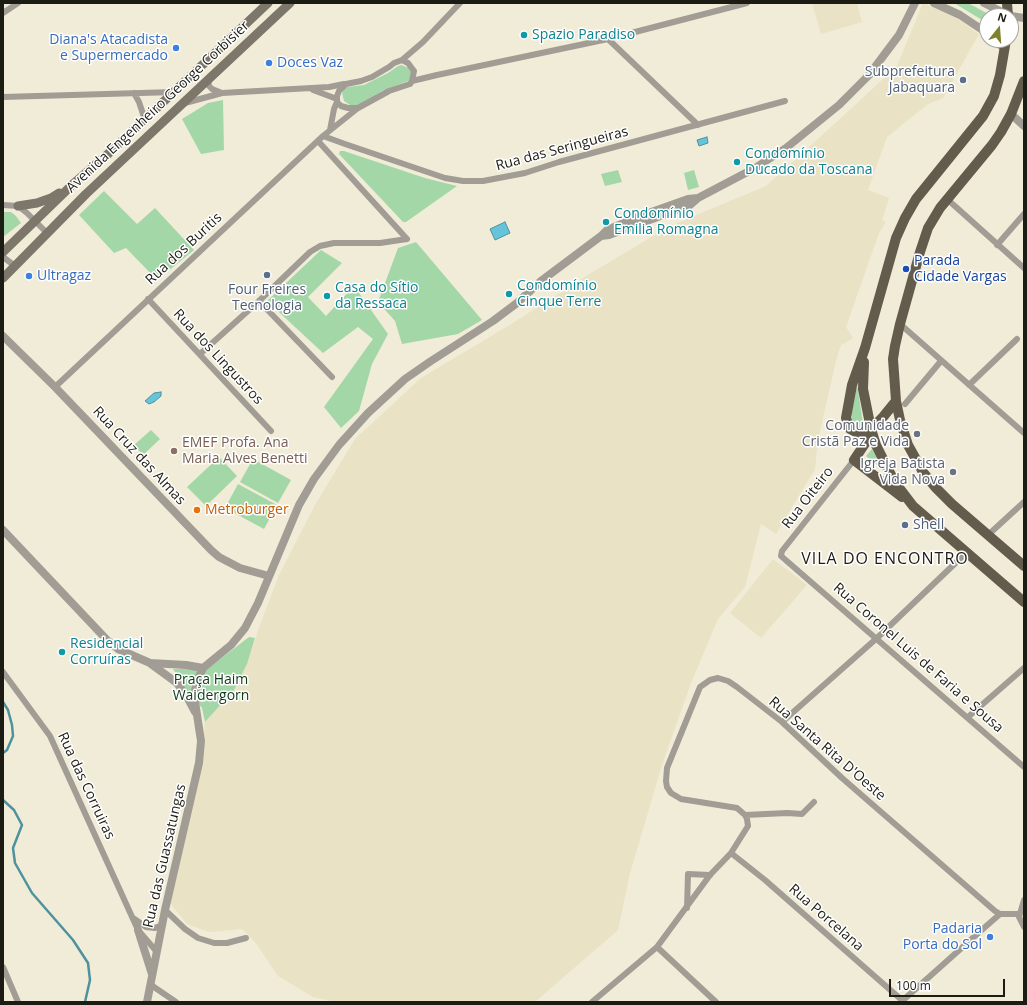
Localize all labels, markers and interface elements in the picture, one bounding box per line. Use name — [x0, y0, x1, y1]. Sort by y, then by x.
north arrow — [979, 8, 1019, 48]
text: N — [996, 9, 1009, 25]
street label: Avenida Engenheiro George Corbisier — [63, 18, 253, 196]
place label: Spazio Paradiso — [532, 27, 635, 43]
marker: Spazio Paradiso — [519, 30, 529, 40]
place label: Diana's Atacadista e Supermercado — [49, 32, 168, 64]
marker: Diana's Atacadista e Supermercado — [171, 43, 181, 53]
place label: Doces Vaz — [277, 55, 343, 71]
marker: Doces Vaz — [264, 58, 274, 68]
place label: Subprefeitura Jabaquara — [865, 64, 955, 96]
marker: Subprefeitura Jabaquara — [958, 75, 968, 85]
street label: Rua das Seringueiras — [494, 123, 630, 175]
place label: Condomínio Ducado da Toscana — [745, 146, 872, 178]
marker: Condomínio Ducado da Toscana — [732, 157, 742, 167]
place label: Condomínio Emilia Romagna — [614, 206, 719, 238]
street label: Rua dos Buritis — [142, 209, 226, 289]
marker: Condomínio Emilia Romagna — [601, 217, 611, 227]
place label: Parada Cidade Vargas — [914, 253, 1007, 286]
marker: Parada Cidade Vargas — [901, 264, 911, 274]
place label: Ultragaz — [37, 268, 91, 284]
marker: Four Freires Tecnologia — [262, 270, 272, 280]
marker: Ultragaz — [24, 271, 34, 281]
place label: Condomínio Cinque Terre — [517, 278, 601, 310]
place label: Casa do Sítio da Ressaca — [335, 280, 418, 312]
place label: Four Freires Tecnologia — [228, 282, 306, 314]
marker: Condomínio Cinque Terre — [504, 289, 514, 299]
marker: Casa do Sítio da Ressaca — [322, 291, 332, 301]
street label: Rua dos Lingustros — [170, 306, 266, 408]
street label: Rua Cruz das Almas — [89, 403, 189, 509]
place label: Comunidade Cristã Paz e Vida — [802, 418, 909, 450]
marker: Comunidade Cristã Paz e Vida — [912, 429, 922, 439]
place label: EMEF Profa. Ana Maria Alves Benetti — [182, 435, 307, 468]
marker: EMEF Profa. Ana Maria Alves Benetti — [169, 446, 179, 456]
place label: Igreja Batista Vida Nova — [860, 456, 945, 488]
street label: Rua Oiteiro — [779, 464, 837, 532]
marker: Igreja Batista Vida Nova — [948, 467, 958, 477]
place label: Metroburger — [205, 502, 289, 518]
marker: Metroburger — [192, 505, 202, 515]
place label: Shell — [913, 517, 944, 533]
marker: Shell — [900, 520, 910, 530]
district label: VILA DO ENCONTRO — [801, 549, 969, 569]
street label: Rua Coronel Luis de Faria e Sousa — [830, 580, 1006, 736]
place label: Residencial Corruíras — [70, 636, 143, 668]
marker: Residencial Corruíras — [57, 647, 67, 657]
park label: Praça Haim Waidergorn — [173, 672, 249, 704]
street label: Rua Santa Rita D'Oeste — [765, 694, 889, 804]
street label: Rua das Corruiras — [54, 730, 118, 842]
street label: Rua das Guassatungas — [140, 782, 190, 930]
street label: Rua Porcelana — [785, 881, 867, 955]
place label: Padaria Porta do Sol — [903, 921, 982, 954]
marker: Padaria Porta do Sol — [985, 932, 995, 942]
scale bar — [891, 971, 1007, 997]
text: 100 m — [896, 977, 931, 994]

